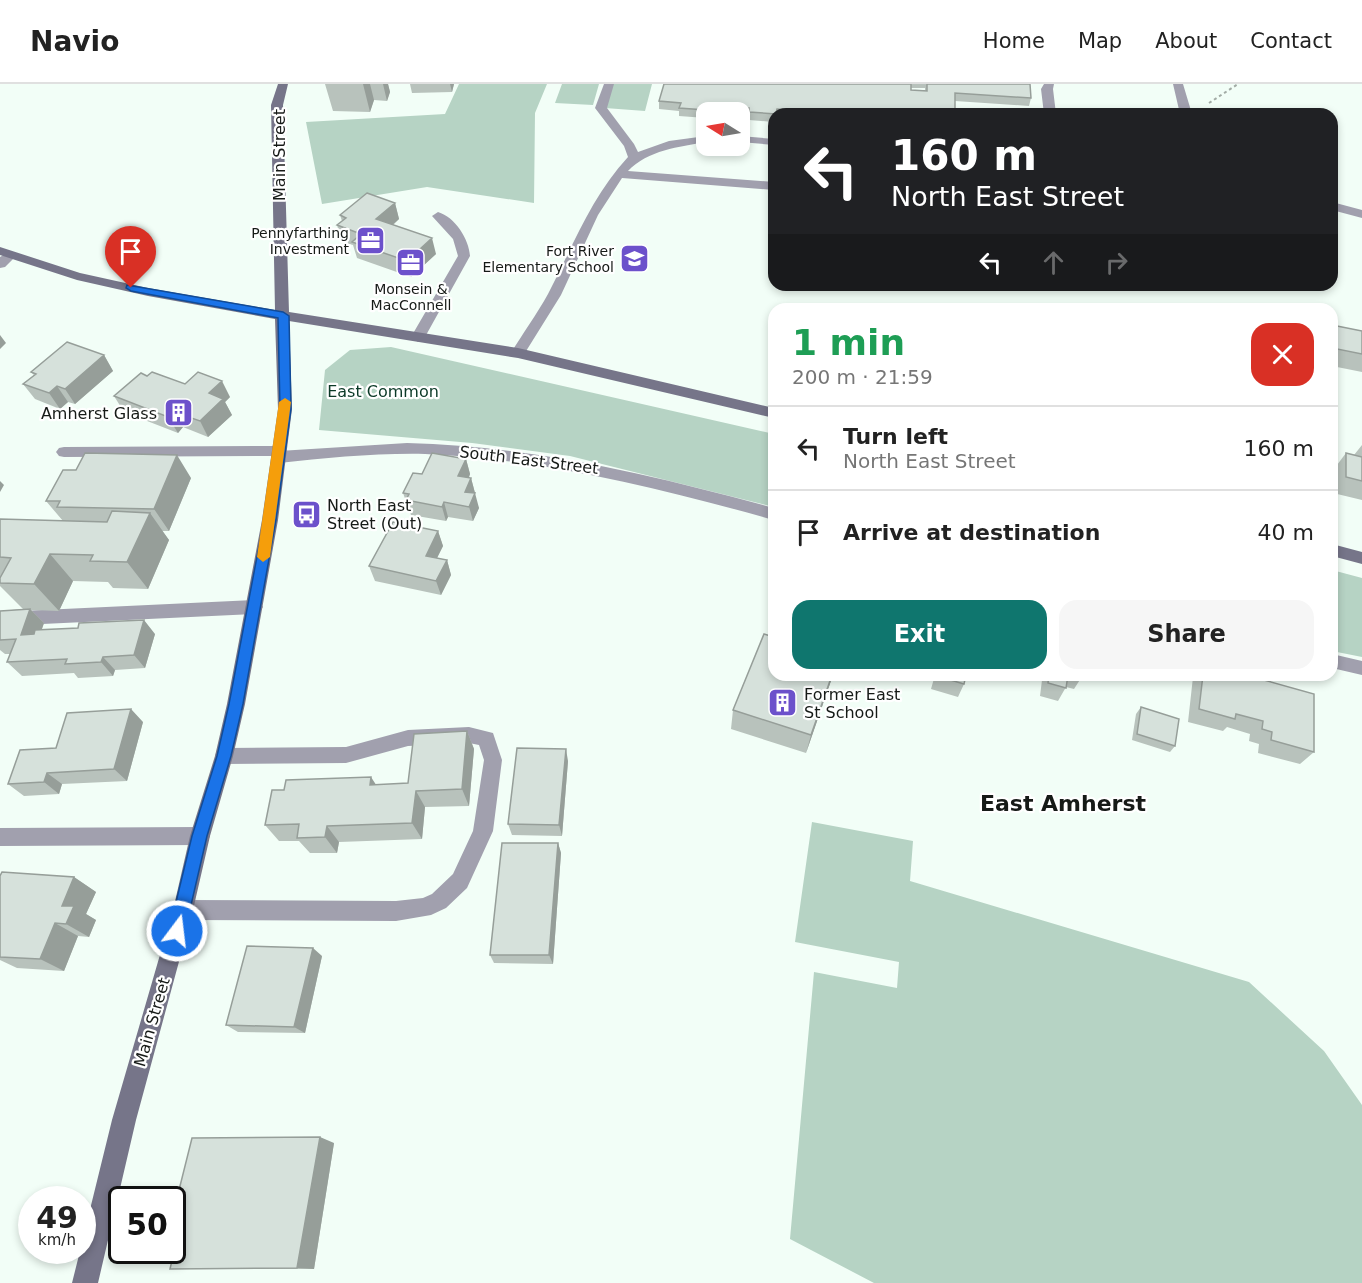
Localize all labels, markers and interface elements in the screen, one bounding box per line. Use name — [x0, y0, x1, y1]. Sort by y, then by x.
text: Navio — [30, 25, 119, 58]
text: Home — [983, 29, 1045, 53]
text: Map — [1078, 29, 1122, 53]
text: About — [1155, 29, 1217, 53]
text: Contact — [1250, 29, 1332, 53]
north arrow — [696, 102, 750, 156]
map controls — [696, 102, 750, 156]
street label: Main Street — [270, 109, 289, 201]
text: 160 m — [891, 131, 1037, 180]
icon: left — [792, 132, 870, 210]
text: North East Street — [891, 181, 1124, 212]
place label: Pennyfarthing Investment — [251, 225, 350, 257]
office icon: Pennyfarthing Investment — [354, 225, 386, 257]
pin — [105, 226, 156, 288]
icon: arrive — [114, 235, 147, 268]
place label: Fort River Elementary School — [482, 243, 614, 275]
school or university icon: Fort River Elementary School — [619, 243, 651, 275]
office icon: Monsein & MacConnell — [395, 246, 427, 278]
icon: left — [974, 246, 1007, 279]
icon: ahead — [1037, 246, 1070, 279]
icon: right — [1100, 246, 1133, 279]
place label: Monsein & MacConnell — [371, 281, 451, 313]
text: 1 min — [792, 322, 905, 363]
button: close — [1251, 323, 1314, 386]
text: 200 m · 21:59 — [792, 365, 933, 389]
park label: East Common — [327, 382, 439, 401]
building icon: Amherst Glass — [162, 397, 194, 429]
place label: Amherst Glass — [41, 404, 157, 423]
text: Turn left — [843, 424, 948, 449]
icon: left — [792, 432, 825, 465]
text: 160 m — [1244, 436, 1314, 461]
street label: South East Street — [458, 442, 600, 478]
text: North East Street — [843, 449, 1016, 473]
place label: North East Street (Out) — [327, 496, 422, 533]
bus stop icon: North East Street (Out) — [290, 498, 322, 530]
icon: arrive — [792, 516, 825, 549]
text: Arrive at destination — [843, 520, 1100, 545]
text: 40 m — [1258, 520, 1314, 545]
button: Exit — [792, 600, 1047, 669]
button: Share — [1059, 600, 1314, 669]
place label: Former East St School — [804, 685, 900, 722]
building icon: Former East St School — [767, 687, 799, 719]
district label: East Amherst — [980, 791, 1147, 816]
position arrow — [145, 899, 209, 963]
street label: Main Street — [130, 975, 174, 1069]
speed limit sign: 50 — [108, 1186, 186, 1264]
text: 49 — [36, 1200, 78, 1235]
text: km/h — [38, 1231, 76, 1249]

